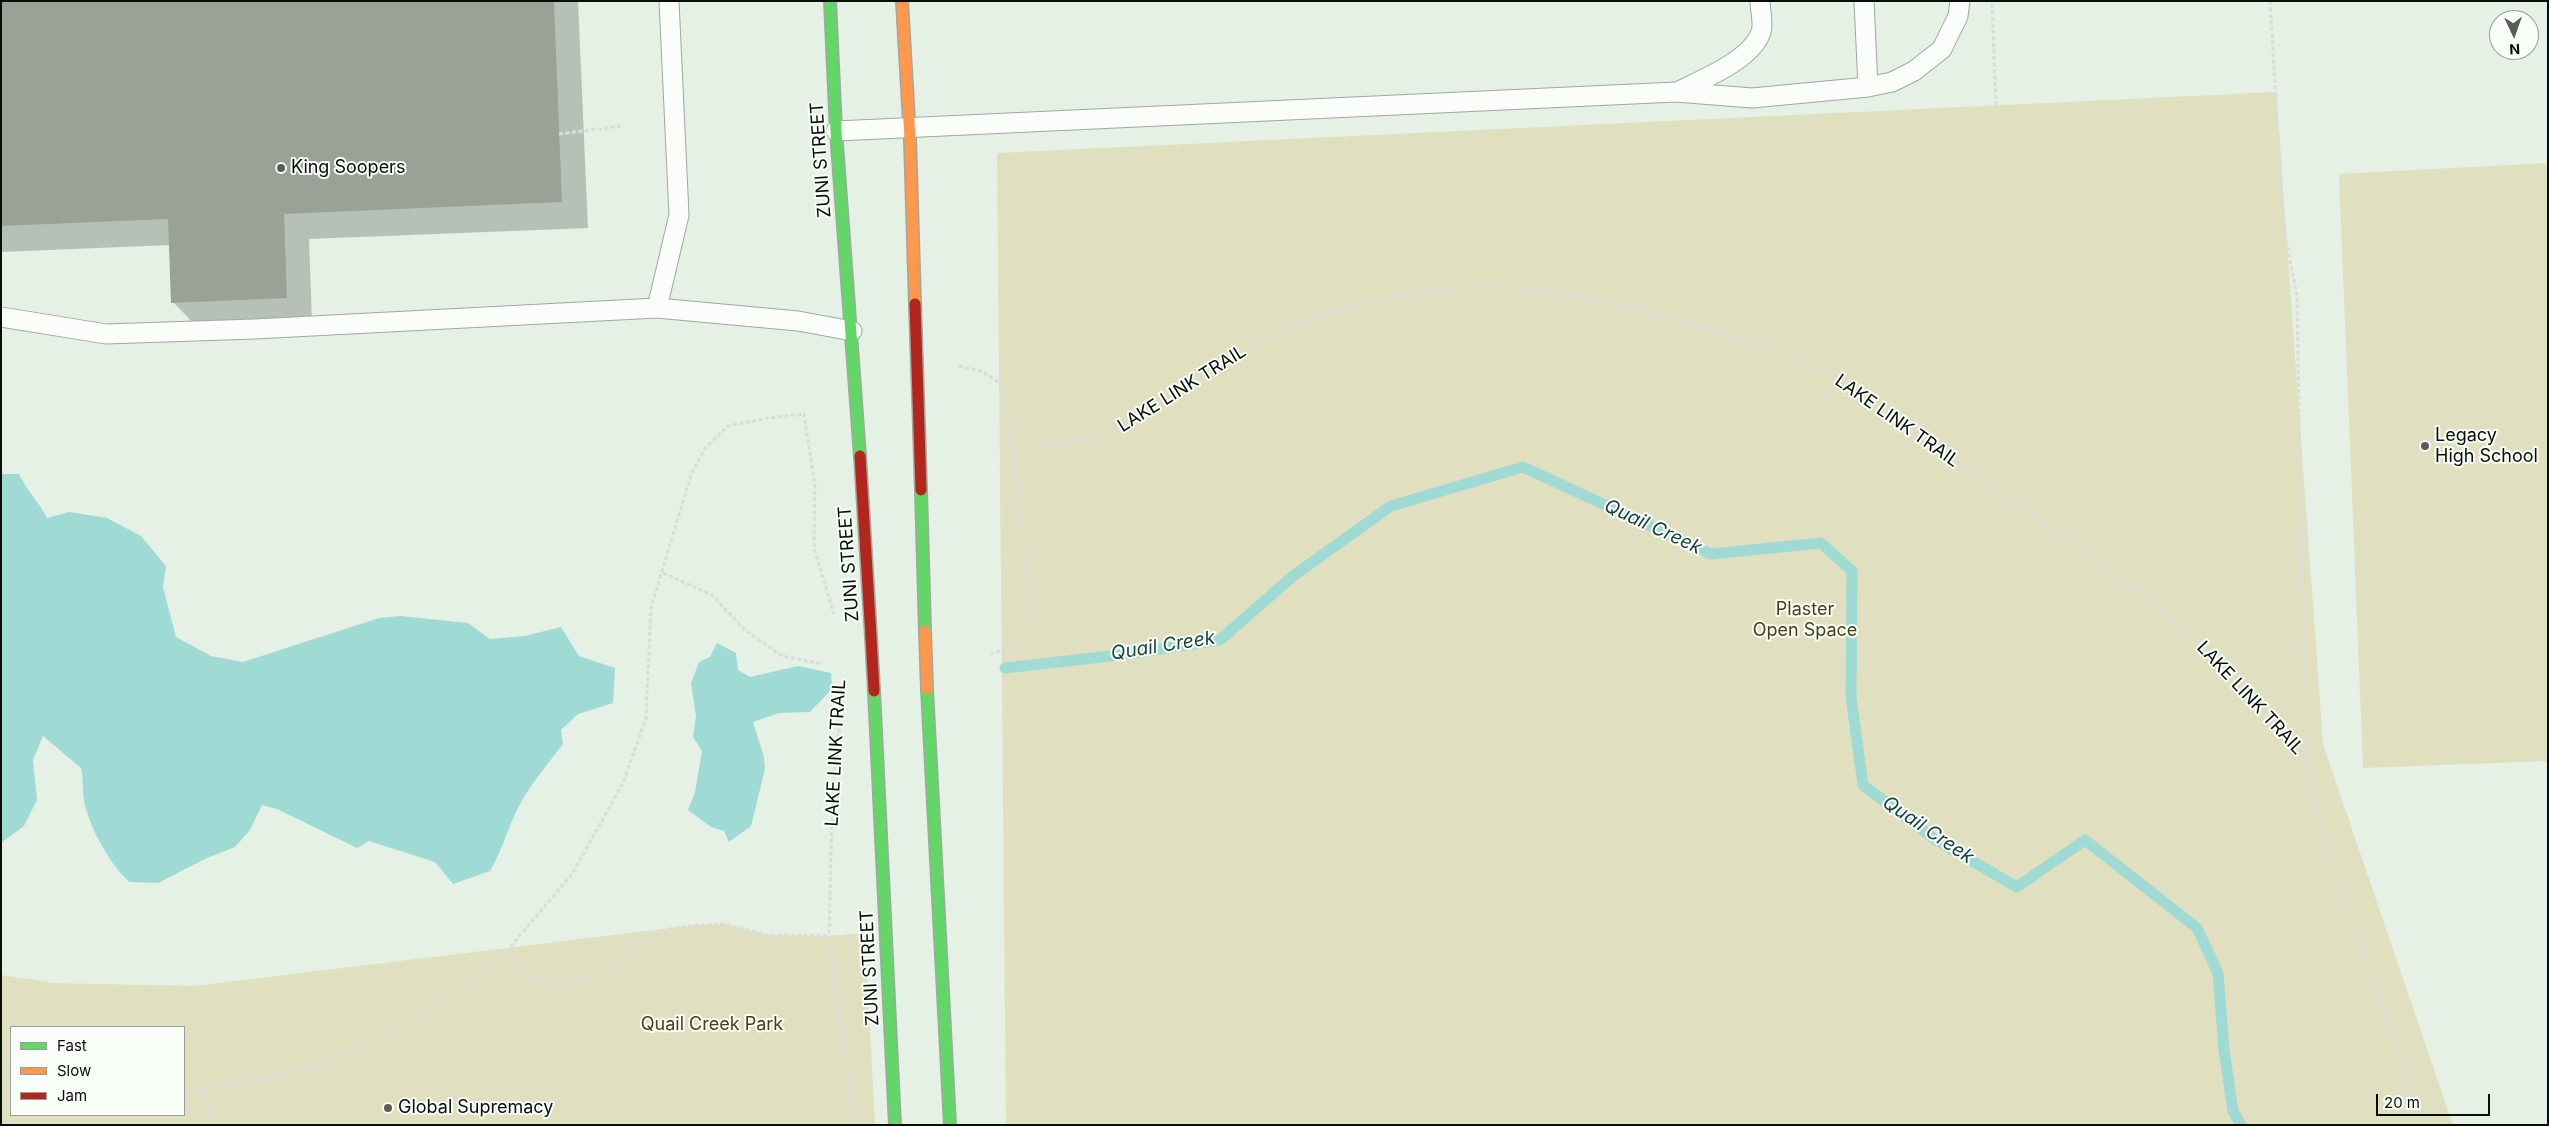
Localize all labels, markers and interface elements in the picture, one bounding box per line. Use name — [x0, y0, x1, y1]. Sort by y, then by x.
north arrow — [2489, 10, 2539, 60]
text: N — [2509, 41, 2521, 58]
street label: ZUNI STREET — [806, 101, 836, 219]
place label: King Soopers — [291, 157, 405, 179]
marker: King Soopers — [275, 162, 287, 174]
street label: LAKE LINK TRAIL — [1114, 341, 1250, 437]
street label: LAKE LINK TRAIL — [1831, 370, 1963, 472]
place label: Legacy High School — [2435, 425, 2538, 468]
marker: Legacy High School — [2419, 440, 2431, 452]
water label: Quail Creek — [1601, 494, 1705, 560]
street label: ZUNI STREET — [834, 505, 864, 623]
park label: Plaster Open Space — [1753, 599, 1857, 642]
water label: Quail Creek — [1109, 627, 1217, 665]
street label: LAKE LINK TRAIL — [2192, 637, 2308, 759]
street label: LAKE LINK TRAIL — [821, 679, 851, 827]
water label: Quail Creek — [1878, 791, 1978, 869]
street label: ZUNI STREET — [856, 909, 884, 1027]
park label: Quail Creek Park — [641, 1014, 783, 1036]
legend — [10, 1026, 185, 1116]
text: Fast — [57, 1036, 87, 1055]
text: Slow — [57, 1061, 91, 1080]
scale bar — [2379, 1084, 2493, 1116]
text: Jam — [57, 1086, 87, 1105]
text: 20 m — [2384, 1093, 2420, 1112]
place label: Global Supremacy — [398, 1097, 553, 1119]
marker: Global Supremacy — [382, 1102, 394, 1114]

